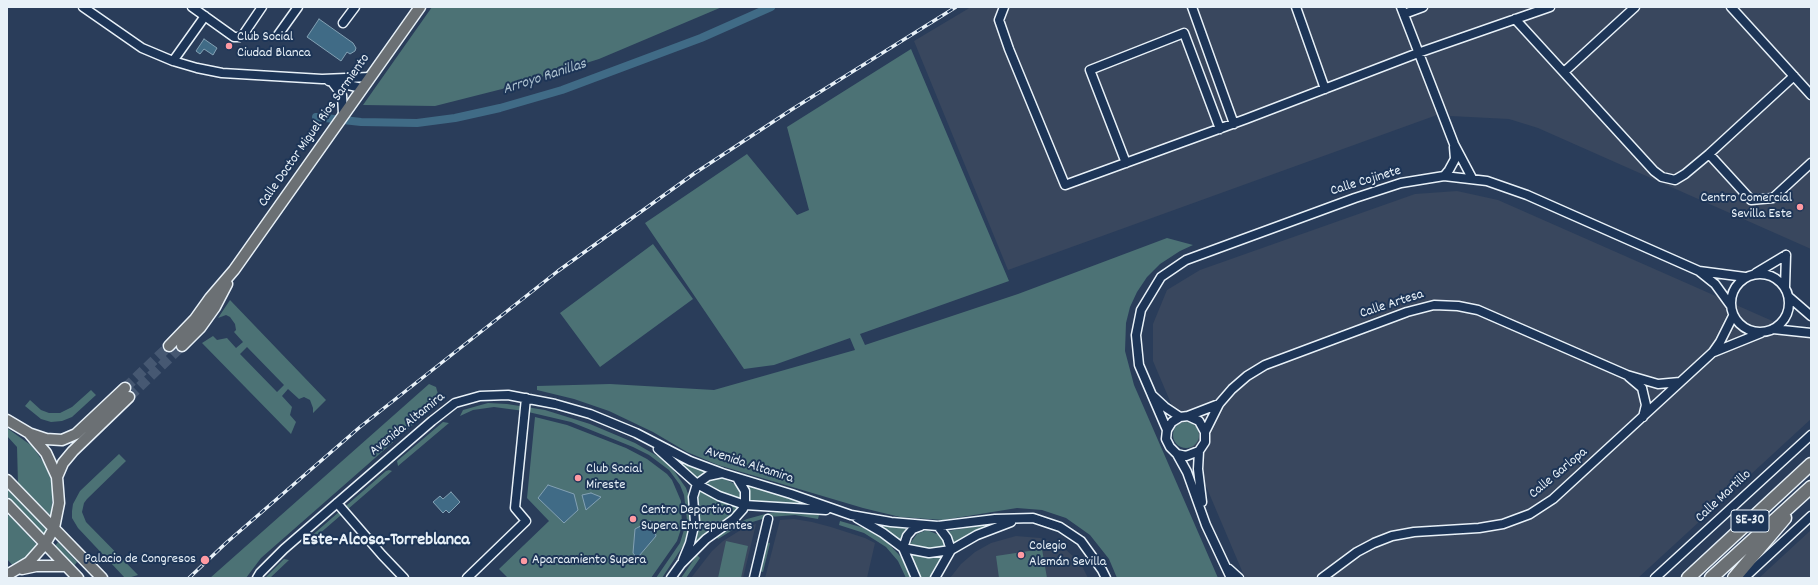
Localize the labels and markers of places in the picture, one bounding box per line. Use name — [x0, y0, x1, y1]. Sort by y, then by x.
place label: Club Social Ciudad Blanca — [237, 30, 311, 62]
marker: Club Social Ciudad Blanca — [224, 41, 234, 51]
place label: Centro Comercial Sevilla Este — [1700, 191, 1792, 224]
marker: Centro Comercial Sevilla Este — [1795, 202, 1805, 212]
place label: Club Social Mireste — [586, 462, 642, 494]
marker: Club Social Mireste — [573, 473, 583, 483]
place label: Centro Deportivo Supera Entrepuentes — [641, 503, 752, 536]
marker: Centro Deportivo Supera Entrepuentes — [628, 514, 638, 524]
place label: Colegio Alemán Sevilla — [1029, 539, 1106, 572]
marker: Colegio Alemán Sevilla — [1016, 550, 1026, 560]
place label: Palacio de Congresos — [85, 552, 196, 568]
place label: Aparcamiento Supera — [532, 553, 646, 569]
marker: Palacio de Congresos — [199, 554, 211, 566]
marker: Aparcamiento Supera — [519, 556, 529, 566]

